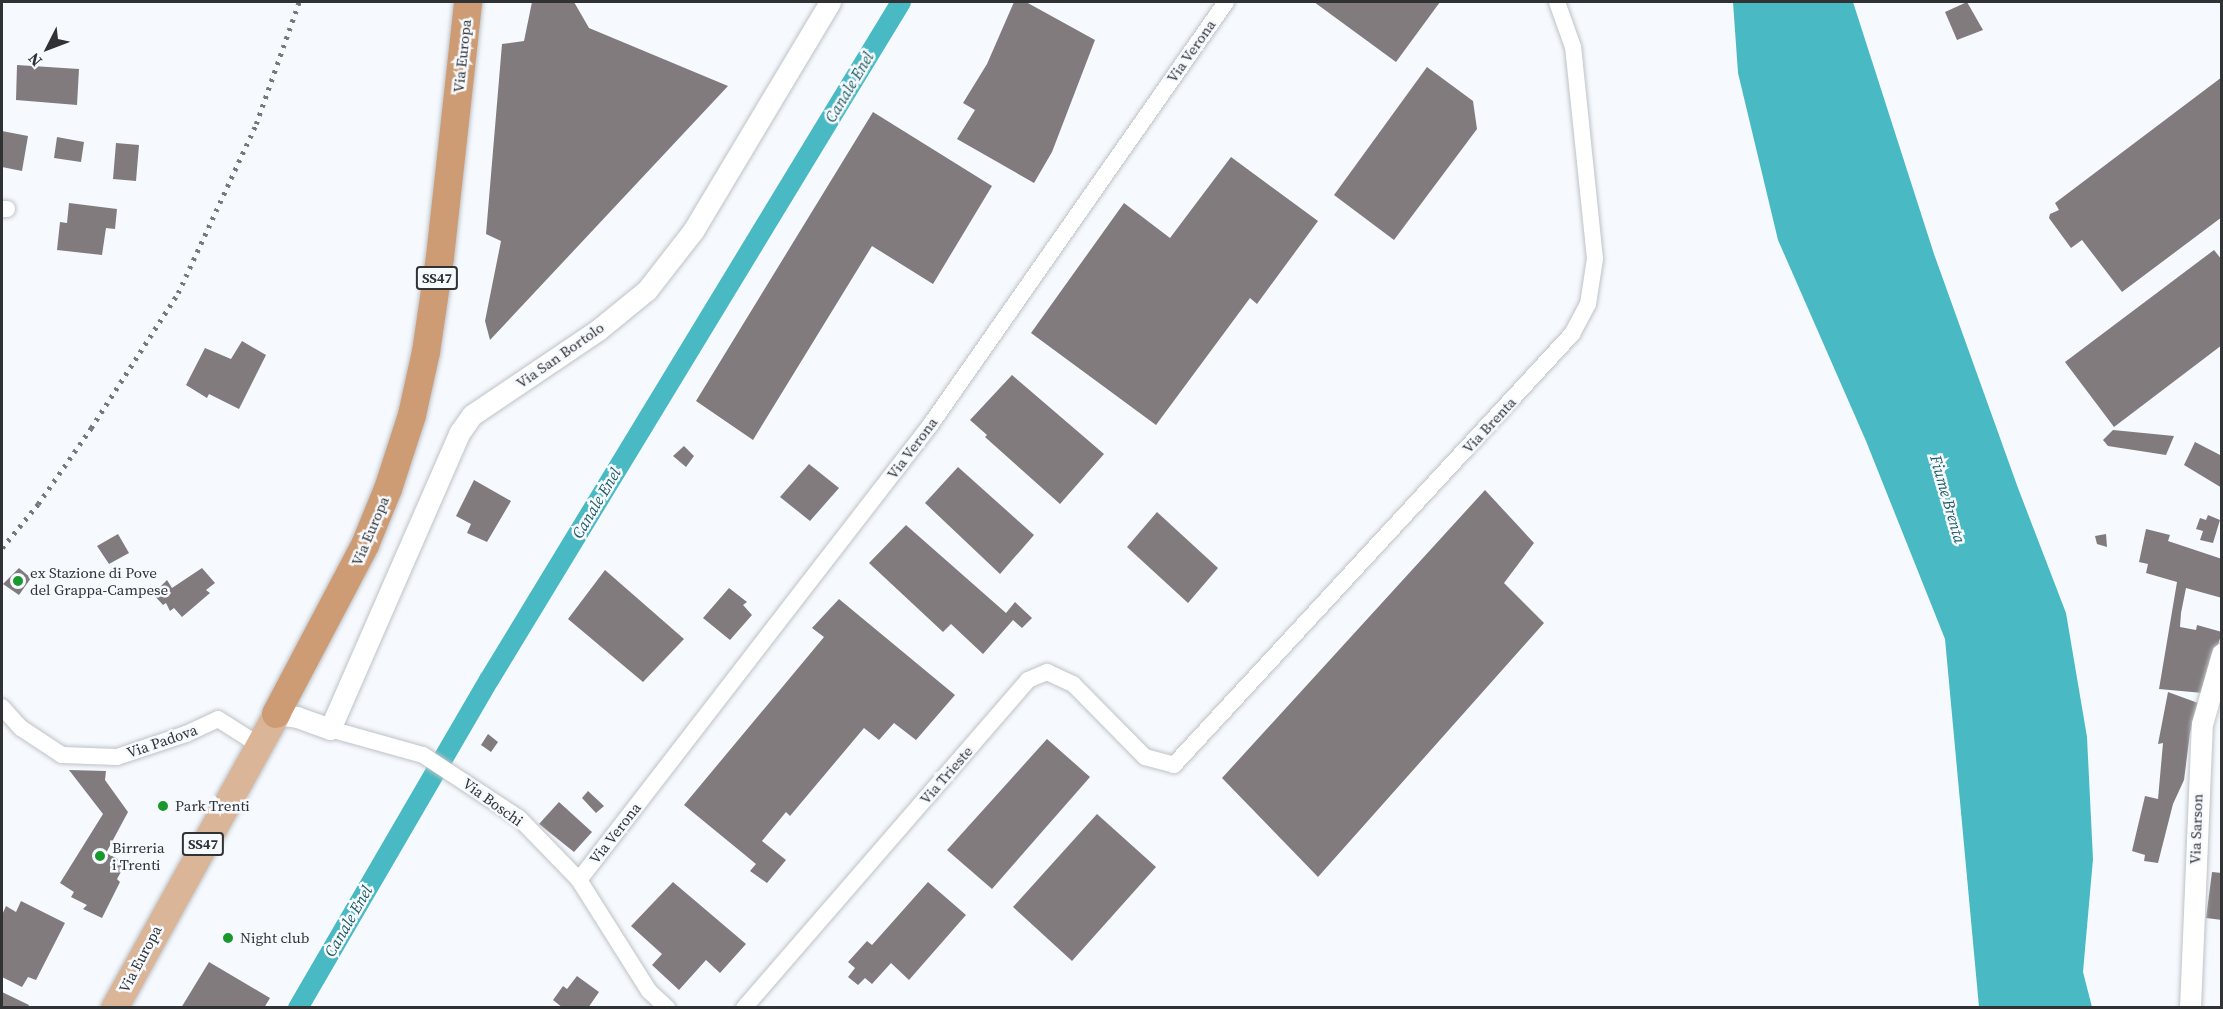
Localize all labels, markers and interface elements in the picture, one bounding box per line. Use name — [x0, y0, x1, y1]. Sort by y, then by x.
street label: Via Verona — [1163, 16, 1219, 86]
north arrow — [18, 18, 78, 78]
street label: Via Europa — [449, 18, 475, 94]
text: N — [23, 48, 47, 72]
water label: Canale Enel — [820, 48, 878, 126]
road number: SS47 — [414, 267, 460, 289]
street label: Via San Bortolo — [513, 318, 607, 392]
street label: Via Brenta — [1459, 393, 1519, 457]
street label: Via Verona — [883, 413, 941, 483]
water label: Fiume Brenta — [1926, 453, 1970, 545]
water label: Canale Enel — [567, 464, 625, 542]
street label: Via Europa — [347, 494, 393, 568]
place label: ex Stazione di Pove del Grappa-Campese — [30, 563, 168, 598]
marker: ex Stazione di Pove del Grappa-Campese — [11, 574, 25, 588]
street label: Via Padova — [124, 721, 200, 761]
street label: Via Trieste — [916, 742, 976, 808]
street label: Via Boschi — [459, 774, 527, 830]
street label: Via Sarson — [2186, 793, 2206, 865]
place label: Park Trenti — [175, 797, 250, 815]
marker: Park Trenti — [156, 799, 170, 813]
street label: Via Verona — [585, 799, 645, 867]
road number: SS47 — [180, 833, 226, 855]
place label: Birreria i Trenti — [112, 838, 165, 873]
marker: Birreria i Trenti — [93, 849, 107, 863]
water label: Canale Enel — [320, 882, 376, 960]
street label: Via Europa — [115, 922, 165, 996]
place label: Night club — [240, 929, 309, 947]
marker: Night club — [221, 931, 235, 945]

